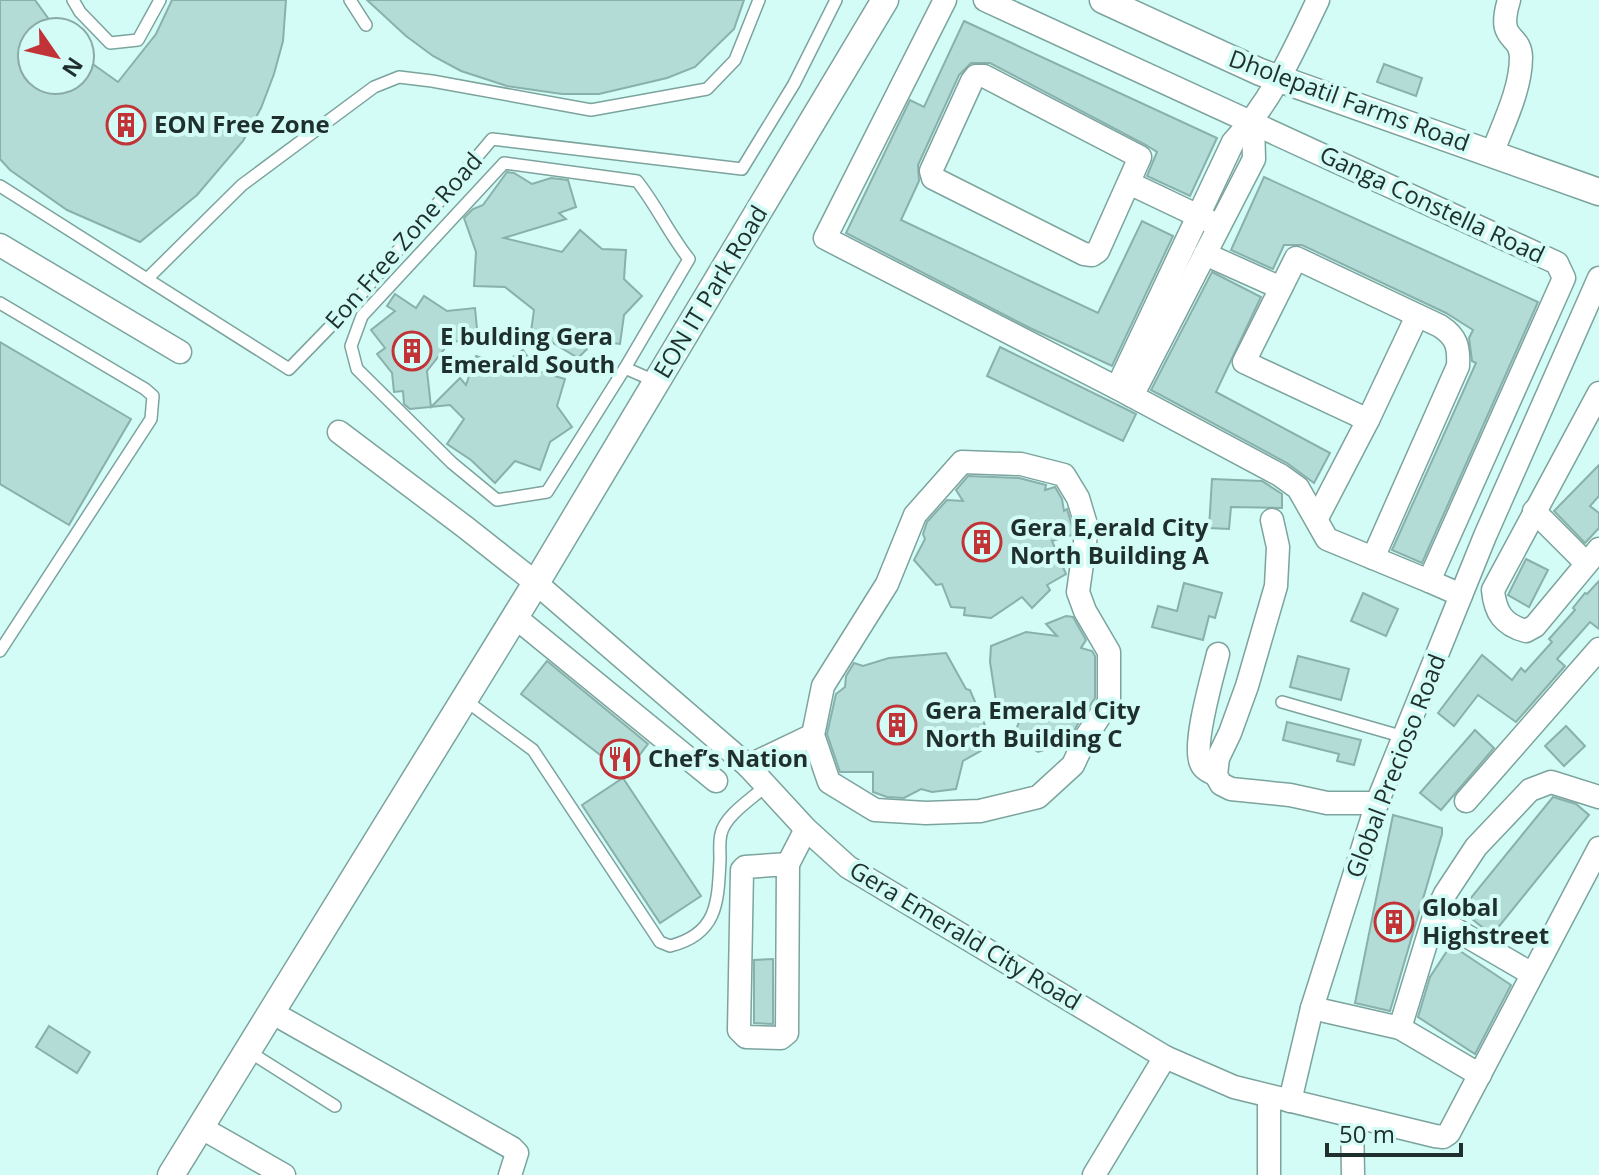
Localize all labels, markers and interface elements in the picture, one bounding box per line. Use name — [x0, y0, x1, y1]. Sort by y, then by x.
north arrow — [16, 16, 96, 96]
street label: Dholepatil Farms Road — [1225, 41, 1474, 158]
text: N — [56, 52, 91, 84]
building icon: EON Free Zone — [105, 104, 147, 146]
place label: EON Free Zone — [154, 107, 330, 140]
street label: Ganga Constella Road — [1315, 137, 1551, 270]
street label: Eon Free Zone Road — [317, 145, 489, 335]
street label: EON IT Park Road — [645, 199, 774, 384]
place label: E bulding Gera Emerald South — [440, 319, 615, 380]
building icon: E bulding Gera Emerald South — [391, 330, 433, 372]
place label: Gera E,erald City North Building A — [1010, 510, 1209, 571]
building icon: Gera E,erald City North Building A — [961, 521, 1003, 563]
street label: Global Precioso Road — [1337, 649, 1453, 882]
place label: Gera Emerald City North Building C — [925, 693, 1141, 754]
building icon: Gera Emerald City North Building C — [876, 704, 918, 746]
restaurant icon: Chef’s Nation — [599, 738, 641, 780]
place label: Chef’s Nation — [648, 741, 808, 774]
street label: Gera Emerald City Road — [844, 852, 1088, 1017]
place label: Global Highstreet — [1422, 890, 1549, 951]
building icon: Global Highstreet — [1373, 901, 1415, 943]
scale bar — [1327, 1107, 1461, 1157]
text: 50 m — [1339, 1117, 1395, 1150]

